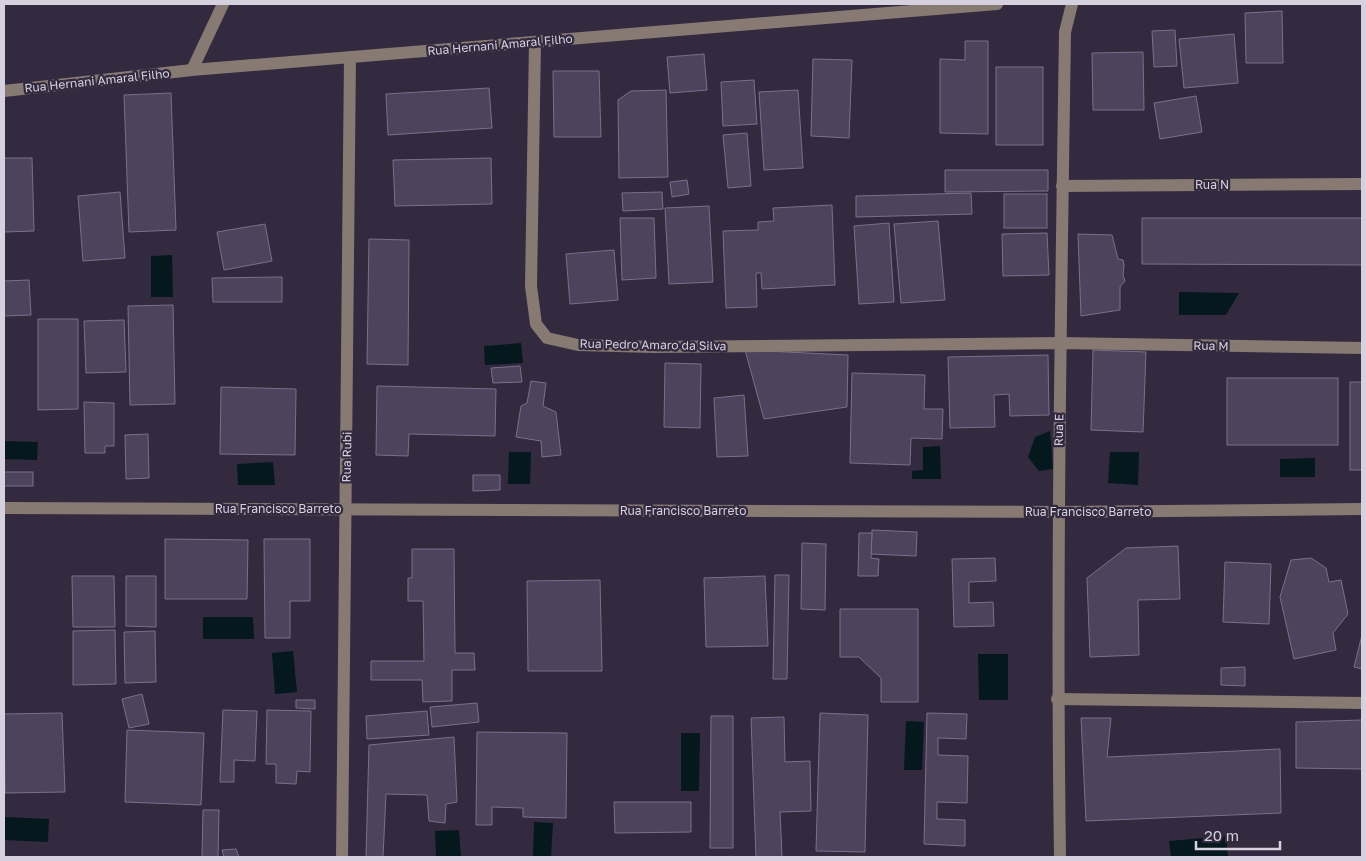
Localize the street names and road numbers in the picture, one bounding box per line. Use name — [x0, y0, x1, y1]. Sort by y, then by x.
street label: Rua Hernani Amaral Filho — [427, 31, 573, 58]
street label: Rua Hernani Amaral Filho — [24, 65, 170, 96]
street label: Rua N — [1195, 177, 1229, 192]
street label: Rua Pedro Amaro da Silva — [579, 336, 727, 353]
street label: Rua M — [1193, 338, 1229, 353]
street label: Rua E — [1051, 414, 1066, 446]
street label: Rua Rubi — [339, 431, 354, 482]
street label: Rua Francisco Barreto — [215, 501, 341, 516]
street label: Rua Francisco Barreto — [620, 503, 746, 518]
street label: Rua Francisco Barreto — [1025, 504, 1151, 519]

